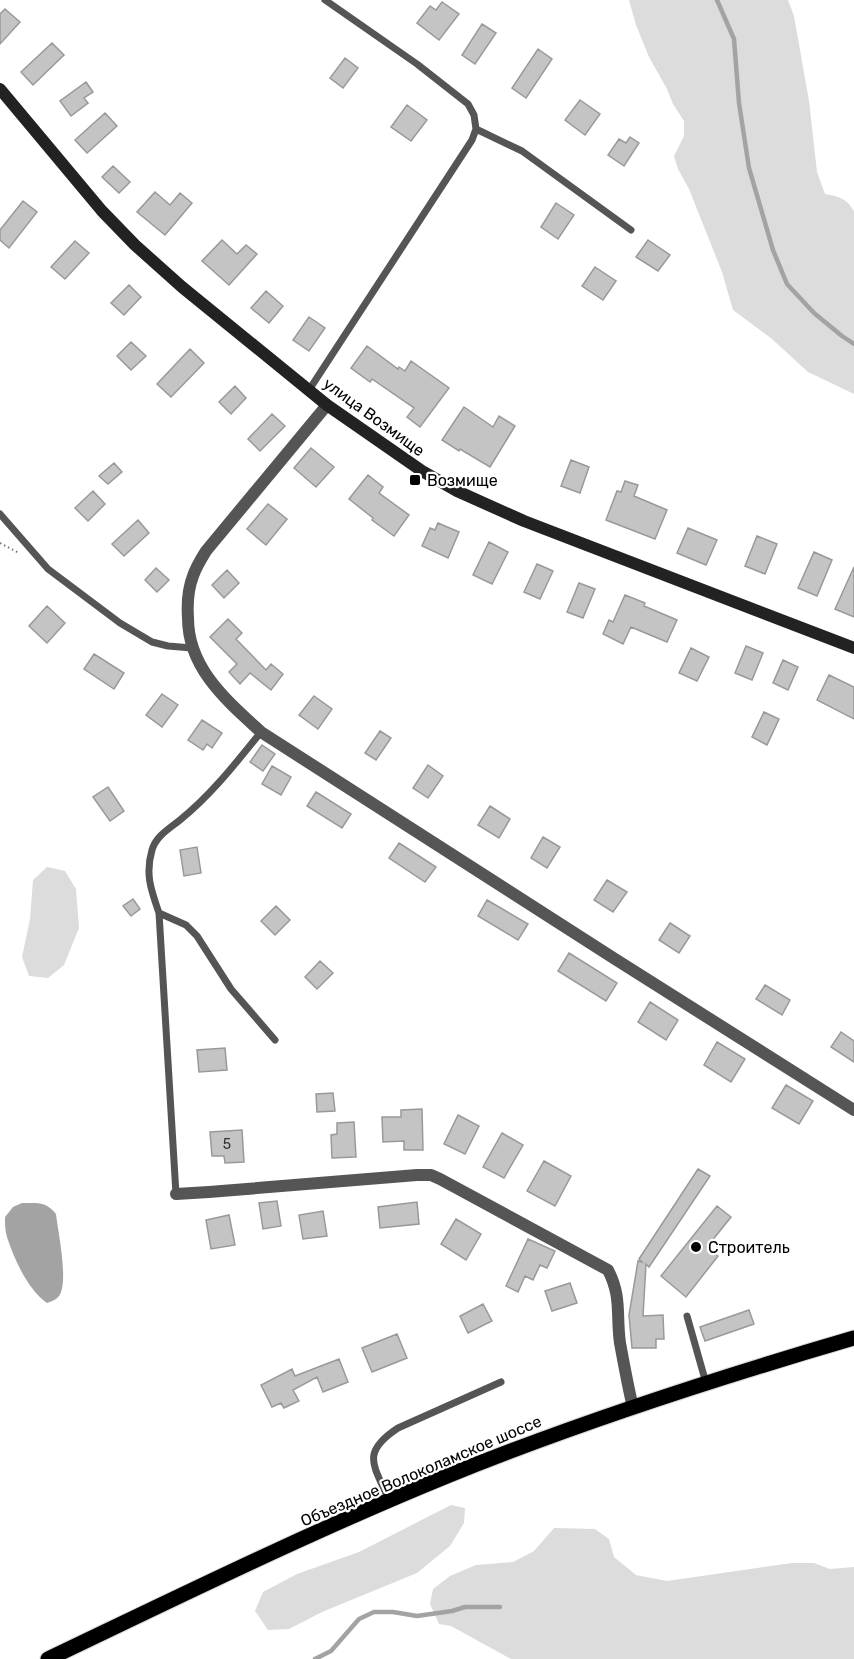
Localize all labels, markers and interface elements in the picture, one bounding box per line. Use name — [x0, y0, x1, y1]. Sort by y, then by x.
street label: улица Возмище — [320, 374, 428, 460]
place label: Возмище — [427, 471, 498, 490]
marker: Возмище — [408, 473, 422, 487]
house number: 5 — [223, 1136, 231, 1153]
place label: Строитель — [708, 1238, 790, 1257]
marker: Строитель — [689, 1240, 703, 1254]
street label: Объездное Волоколамское шоссе — [298, 1411, 544, 1530]

